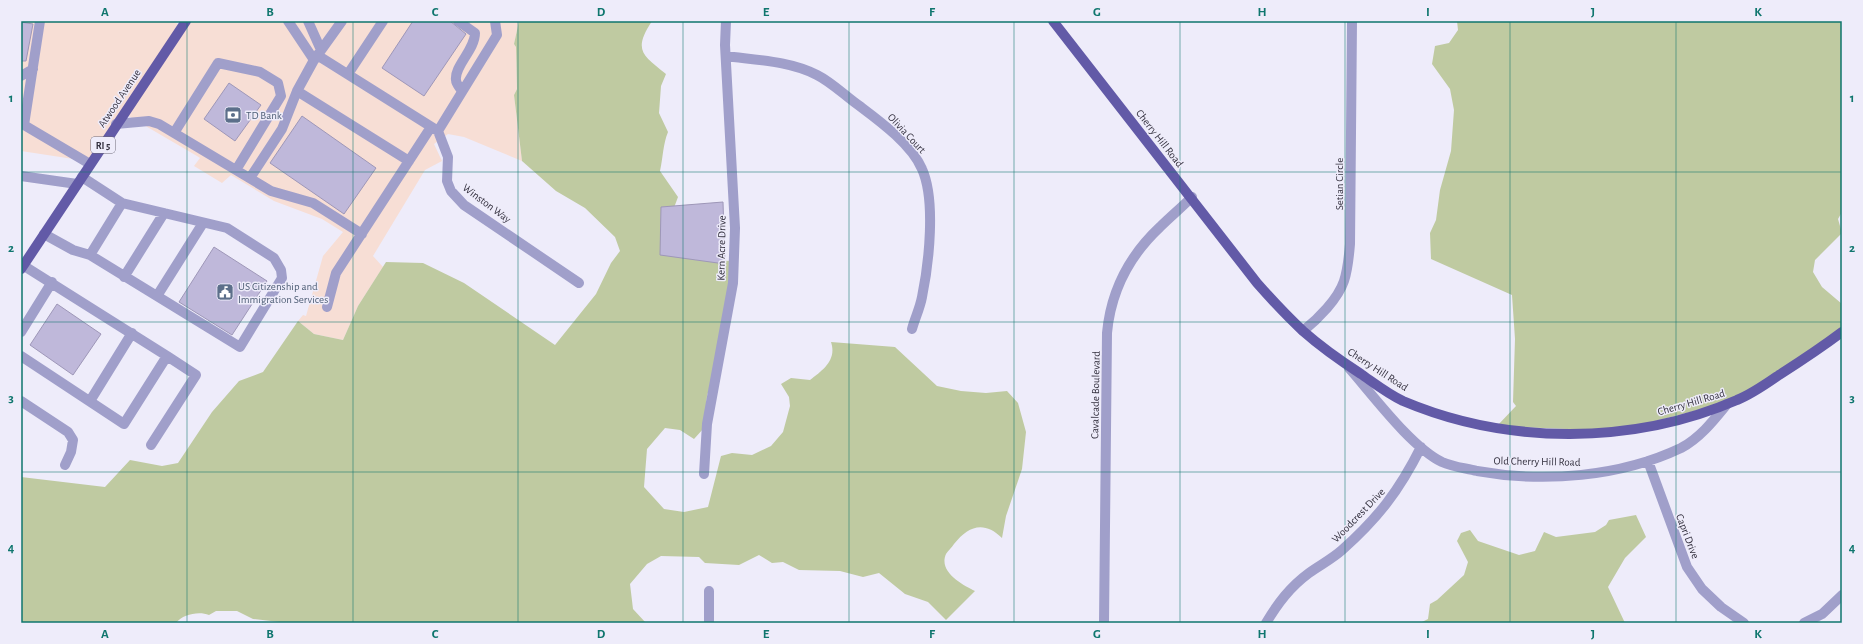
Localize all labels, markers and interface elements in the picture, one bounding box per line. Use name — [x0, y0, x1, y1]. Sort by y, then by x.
text: A — [101, 6, 109, 19]
text: B — [266, 6, 274, 19]
text: C — [432, 6, 439, 19]
text: D — [597, 6, 606, 19]
text: E — [763, 6, 770, 19]
text: F — [929, 6, 936, 19]
text: G — [1093, 6, 1101, 19]
text: H — [1257, 6, 1267, 19]
text: I — [1426, 6, 1430, 19]
text: J — [1591, 6, 1595, 19]
text: K — [1754, 6, 1762, 19]
street label: Atwood Avenue — [96, 67, 143, 129]
text: 1 — [9, 92, 13, 105]
text: 1 — [1850, 92, 1854, 105]
bank icon: TD Bank — [223, 105, 243, 125]
street label: Cherry Hill Road — [1134, 108, 1186, 169]
place label: TD Bank — [246, 110, 282, 121]
street label: Olivia Court — [886, 111, 928, 156]
road number: RI 5 — [91, 137, 115, 153]
street label: Setian Circle — [1334, 158, 1345, 210]
street label: Winston Way — [461, 182, 513, 225]
street label: Kern Acre Drive — [715, 215, 728, 281]
text: 2 — [8, 242, 14, 255]
text: 2 — [1849, 242, 1855, 255]
place label: US Citizenship and Immigration Services — [238, 281, 328, 305]
public building icon: US Citizenship and Immigration Services — [215, 282, 235, 302]
street label: Cherry Hill Road — [1346, 346, 1410, 393]
street label: Cavalcade Boulevard — [1089, 351, 1102, 439]
street label: Cherry Hill Road — [1656, 388, 1726, 417]
text: 3 — [8, 392, 14, 405]
text: 3 — [1849, 392, 1855, 405]
street label: Old Cherry Hill Road — [1494, 455, 1581, 468]
street label: Woodcrest Drive — [1330, 486, 1387, 545]
street label: Capri Drive — [1674, 512, 1701, 560]
text: 4 — [8, 542, 15, 555]
text: 4 — [1849, 542, 1856, 555]
text: A — [101, 628, 109, 641]
text: B — [266, 628, 274, 641]
text: C — [432, 628, 439, 641]
text: D — [597, 628, 606, 641]
text: E — [763, 628, 770, 641]
text: F — [929, 628, 936, 641]
text: G — [1093, 628, 1101, 641]
text: H — [1257, 628, 1267, 641]
text: I — [1426, 628, 1430, 641]
text: J — [1591, 628, 1595, 641]
text: K — [1754, 628, 1762, 641]

